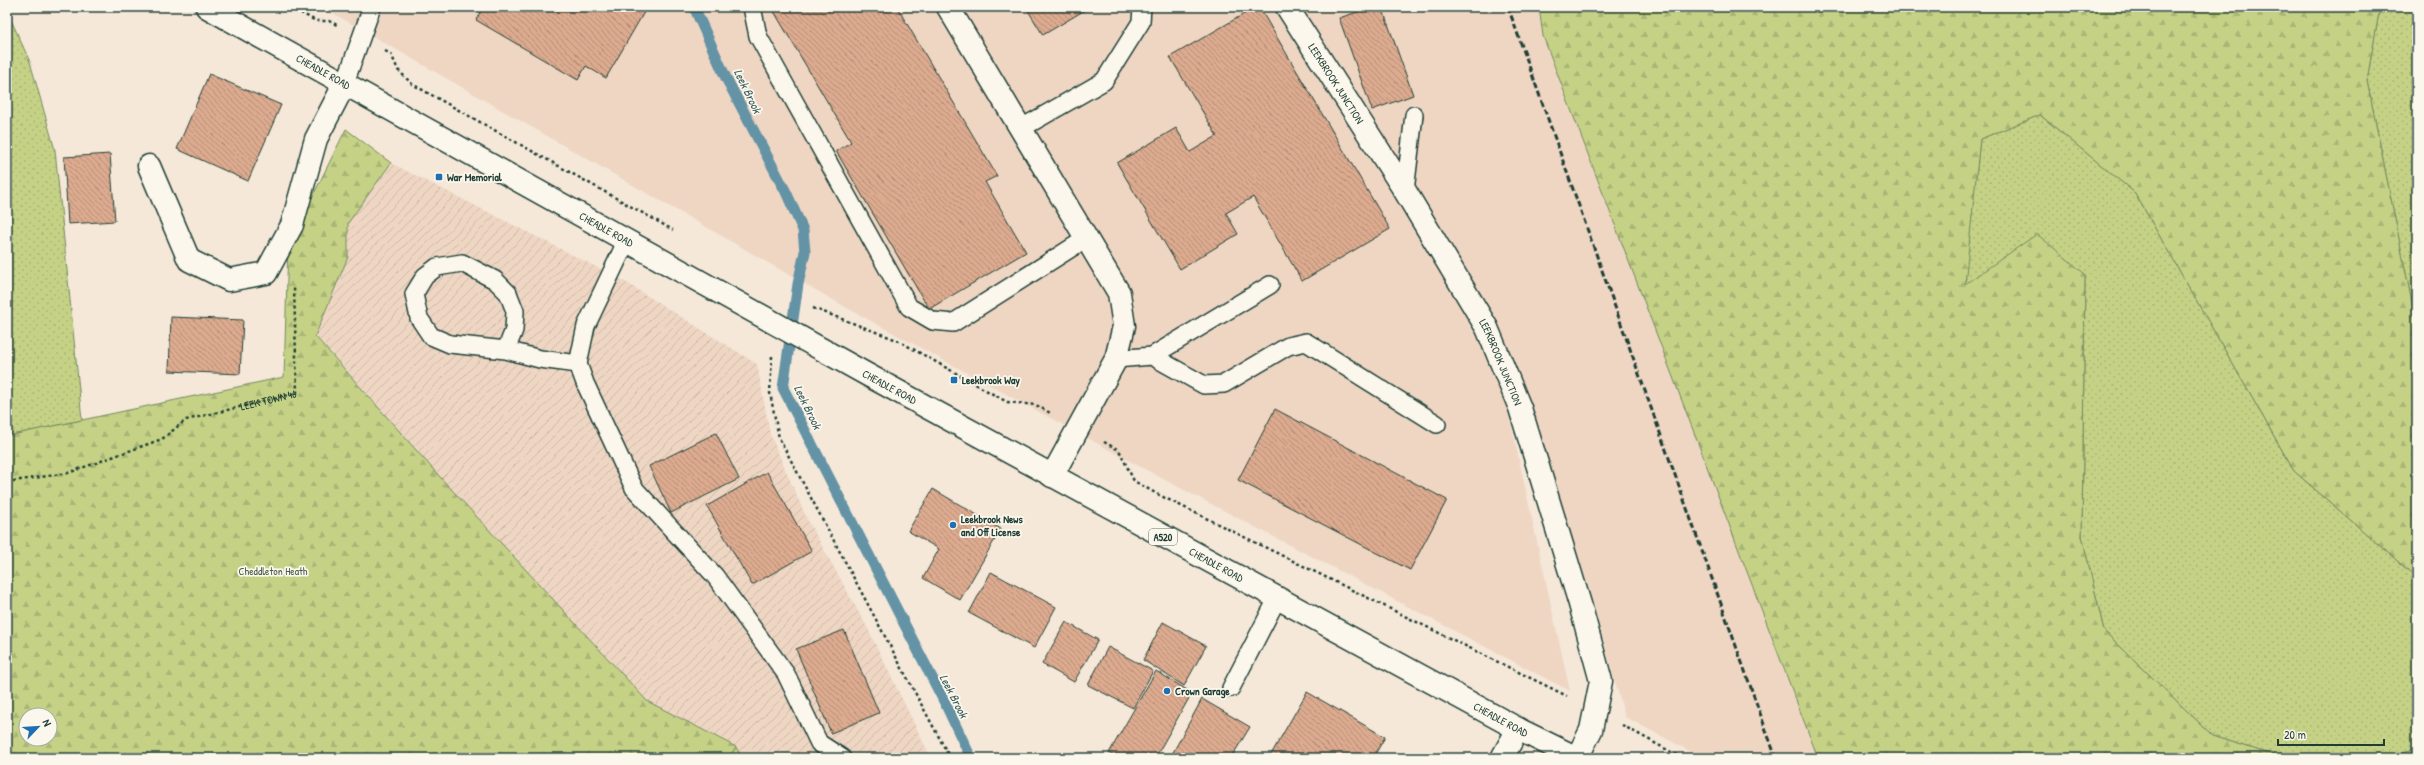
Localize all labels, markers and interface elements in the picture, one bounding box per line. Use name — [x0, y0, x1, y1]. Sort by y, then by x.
street label: LEEKBROOK JUNCTION — [1305, 41, 1367, 126]
street label: CHEADLE ROAD — [294, 51, 353, 93]
water label: Leek Brook — [730, 66, 766, 117]
place label: War Memorial — [447, 170, 503, 184]
marker: War Memorial — [434, 172, 444, 182]
street label: CHEADLE ROAD — [577, 209, 637, 250]
street label: LEEKBROOK JUNCTION — [1476, 316, 1525, 408]
street label: CHEADLE ROAD — [860, 366, 920, 408]
place label: Leekbrook Way — [962, 373, 1020, 388]
marker: Leekbrook Way — [949, 375, 959, 385]
water label: Leek Brook — [790, 382, 826, 433]
street label: LEEK TOWN 46 — [239, 386, 298, 414]
place label: Leekbrook News and Off License — [961, 512, 1023, 539]
marker: Leekbrook News and Off License — [948, 520, 958, 530]
road number: A520 — [1149, 529, 1177, 545]
street label: CHEADLE ROAD — [1187, 544, 1246, 585]
park label: Cheddleton Heath — [239, 564, 308, 578]
water label: Leek Brook — [936, 671, 973, 722]
place label: Crown Garage — [1175, 684, 1230, 699]
marker: Crown Garage — [1162, 686, 1172, 696]
street label: CHEADLE ROAD — [1471, 699, 1531, 740]
north arrow — [18, 707, 58, 747]
text: N — [39, 717, 55, 729]
scale bar — [2278, 721, 2384, 747]
text: 20 m — [2284, 726, 2306, 743]

